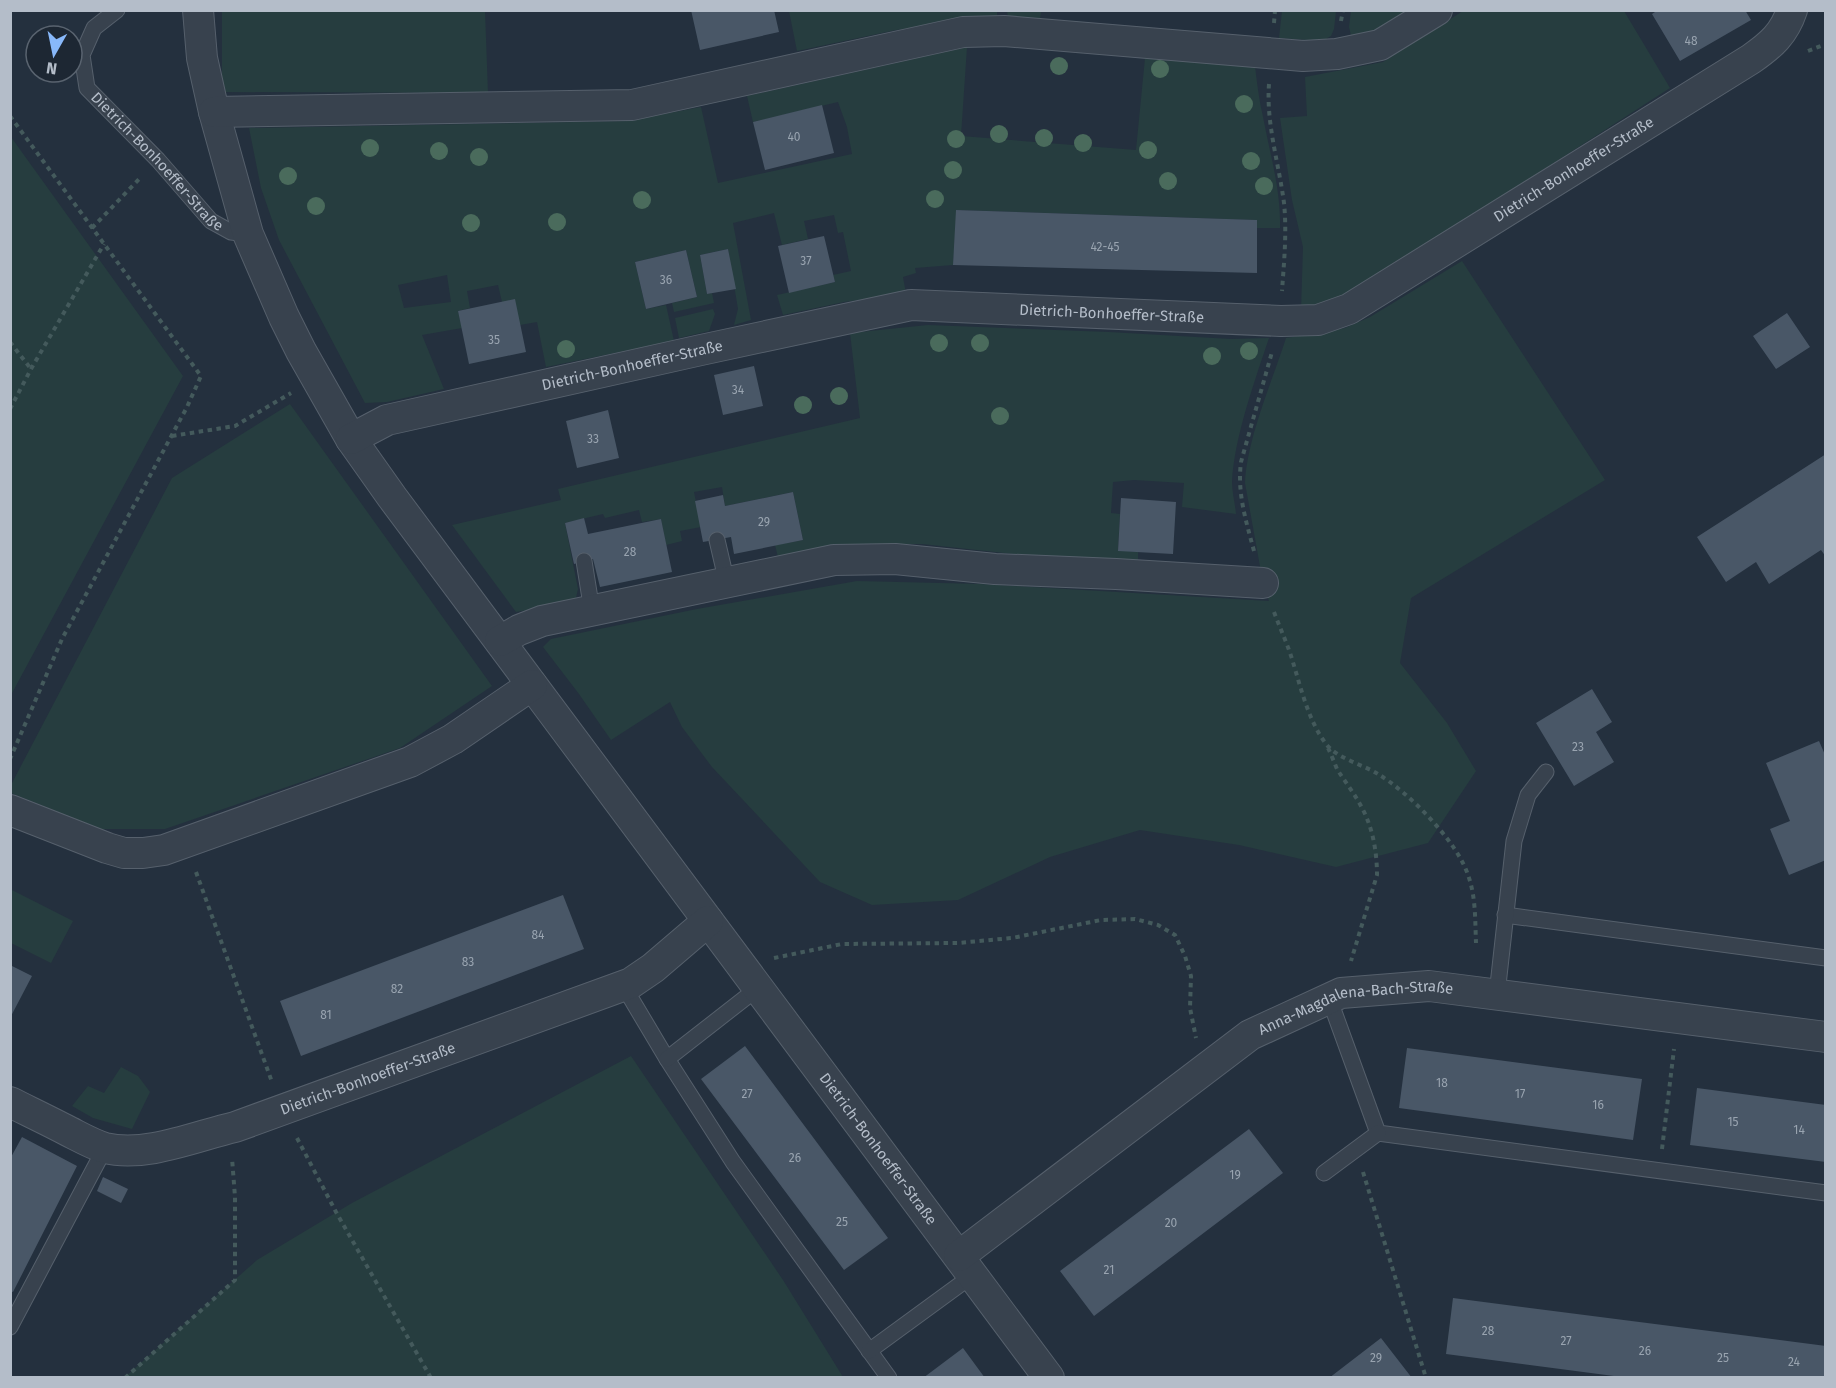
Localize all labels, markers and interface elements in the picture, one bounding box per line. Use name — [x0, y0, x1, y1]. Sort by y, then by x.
north arrow — [24, 24, 84, 84]
house number: 48 — [1685, 34, 1698, 48]
text: N — [45, 58, 58, 79]
street label: Dietrich-Bonhoeffer-Straße — [87, 88, 226, 235]
street label: Dietrich-Bonhoeffer-Straße — [1490, 113, 1657, 226]
house number: 40 — [787, 130, 801, 144]
house number: 42-45 — [1090, 240, 1120, 254]
house number: 37 — [800, 254, 812, 268]
house number: 36 — [660, 273, 672, 287]
street label: Dietrich-Bonhoeffer-Straße — [1019, 301, 1204, 327]
house number: 35 — [488, 333, 500, 347]
street label: Dietrich-Bonhoeffer-Straße — [540, 337, 724, 394]
house number: 34 — [732, 383, 745, 397]
house number: 33 — [587, 432, 599, 446]
house number: 29 — [758, 515, 770, 529]
house number: 28 — [624, 545, 637, 559]
house number: 23 — [1572, 740, 1584, 754]
house number: 84 — [532, 928, 545, 942]
house number: 83 — [462, 955, 474, 969]
street label: Anna-Magdalena-Bach-Straße — [1256, 977, 1454, 1039]
house number: 82 — [391, 982, 403, 996]
house number: 81 — [320, 1008, 332, 1022]
street label: Dietrich-Bonhoeffer-Straße — [278, 1039, 458, 1119]
street label: Dietrich-Bonhoeffer-Straße — [816, 1069, 941, 1228]
house number: 18 — [1436, 1076, 1448, 1090]
house number: 27 — [741, 1087, 753, 1101]
house number: 17 — [1515, 1087, 1525, 1101]
house number: 16 — [1592, 1098, 1604, 1112]
house number: 15 — [1727, 1115, 1739, 1129]
house number: 14 — [1793, 1123, 1805, 1137]
house number: 26 — [789, 1151, 801, 1165]
house number: 19 — [1229, 1168, 1241, 1182]
house number: 25 — [836, 1215, 848, 1229]
house number: 20 — [1165, 1216, 1178, 1230]
house number: 21 — [1104, 1263, 1114, 1277]
house number: 28 — [1482, 1324, 1495, 1338]
house number: 27 — [1560, 1334, 1572, 1348]
house number: 26 — [1639, 1344, 1651, 1358]
house number: 29 — [1370, 1351, 1382, 1365]
house number: 25 — [1717, 1351, 1729, 1365]
house number: 24 — [1788, 1355, 1801, 1369]

